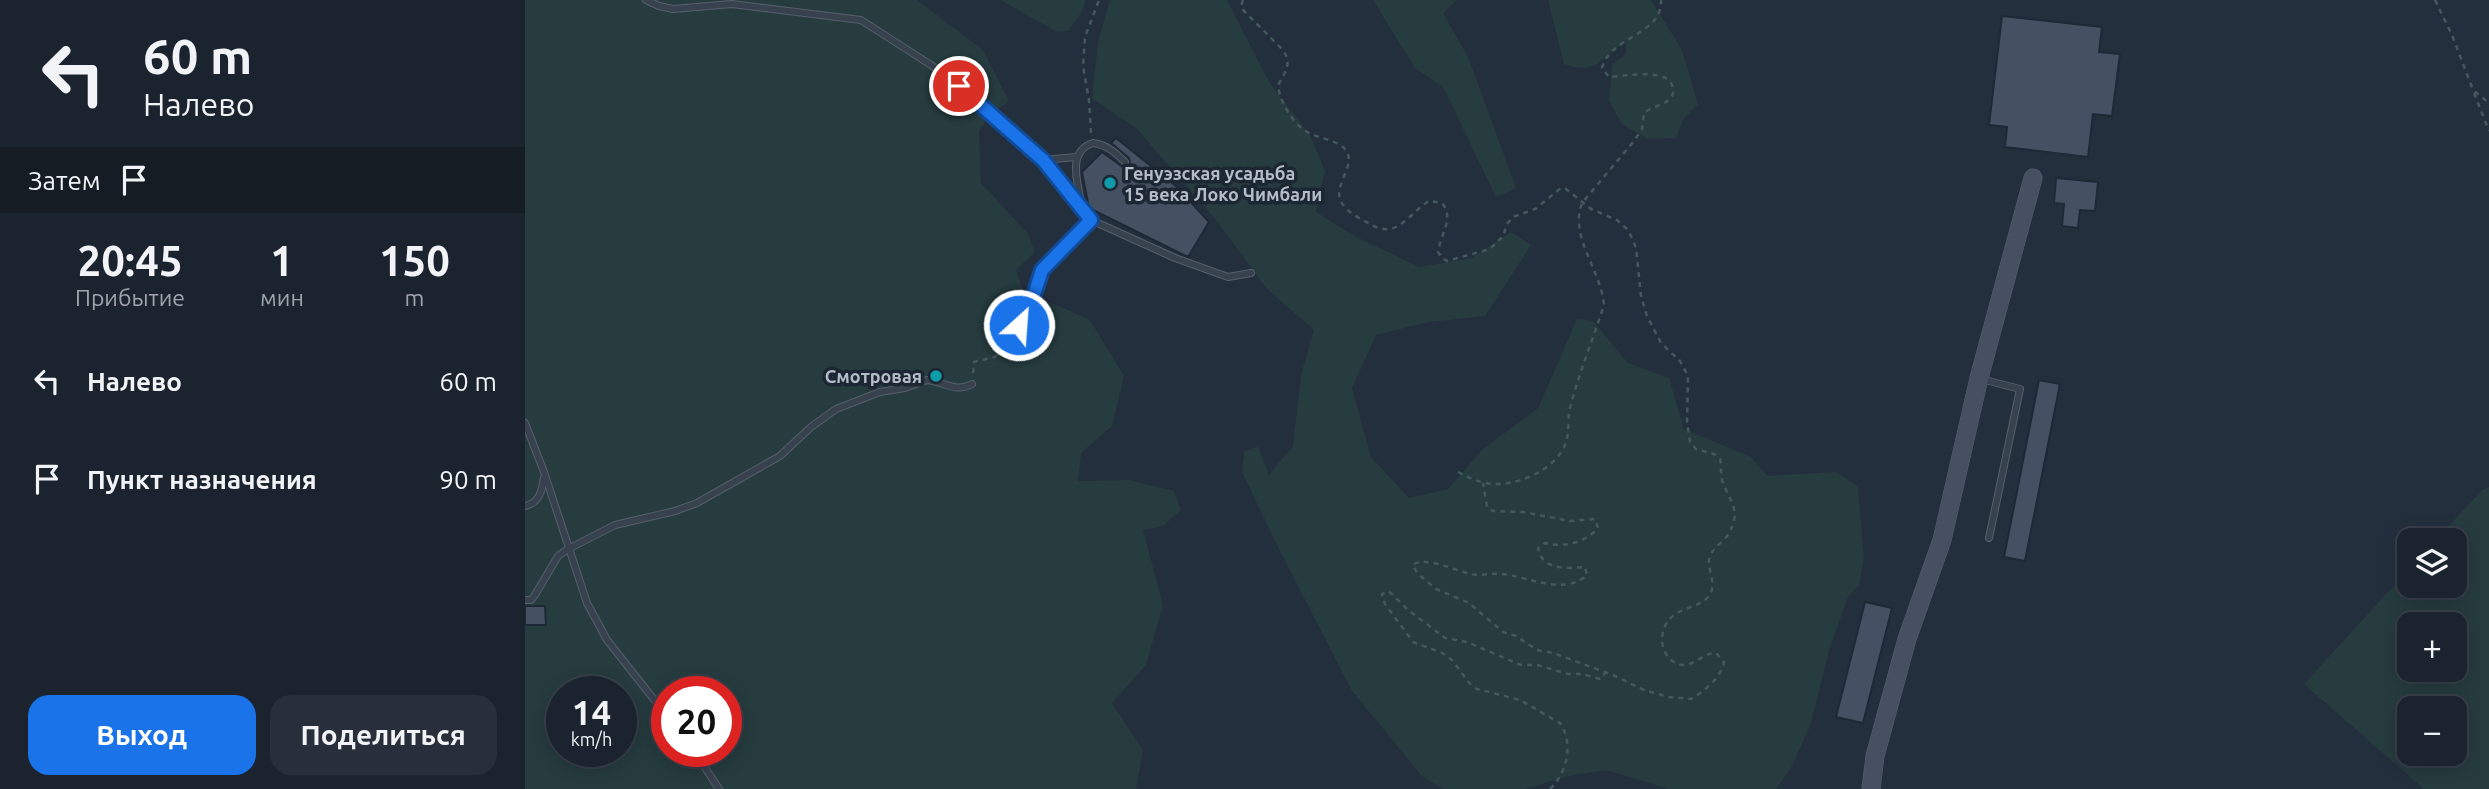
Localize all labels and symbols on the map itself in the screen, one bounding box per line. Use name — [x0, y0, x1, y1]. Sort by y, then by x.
pin — [929, 56, 989, 116]
place label: Генуэзская усадьба 15 века Локо Чимбали — [1124, 163, 1322, 204]
marker: Генуэзская усадьба 15 века Локо Чимбали — [1102, 175, 1118, 191]
position arrow — [982, 288, 1056, 362]
place label: Смотровая — [825, 366, 922, 386]
marker: Смотровая — [928, 368, 944, 384]
speed limit sign: 20 — [651, 676, 742, 767]

